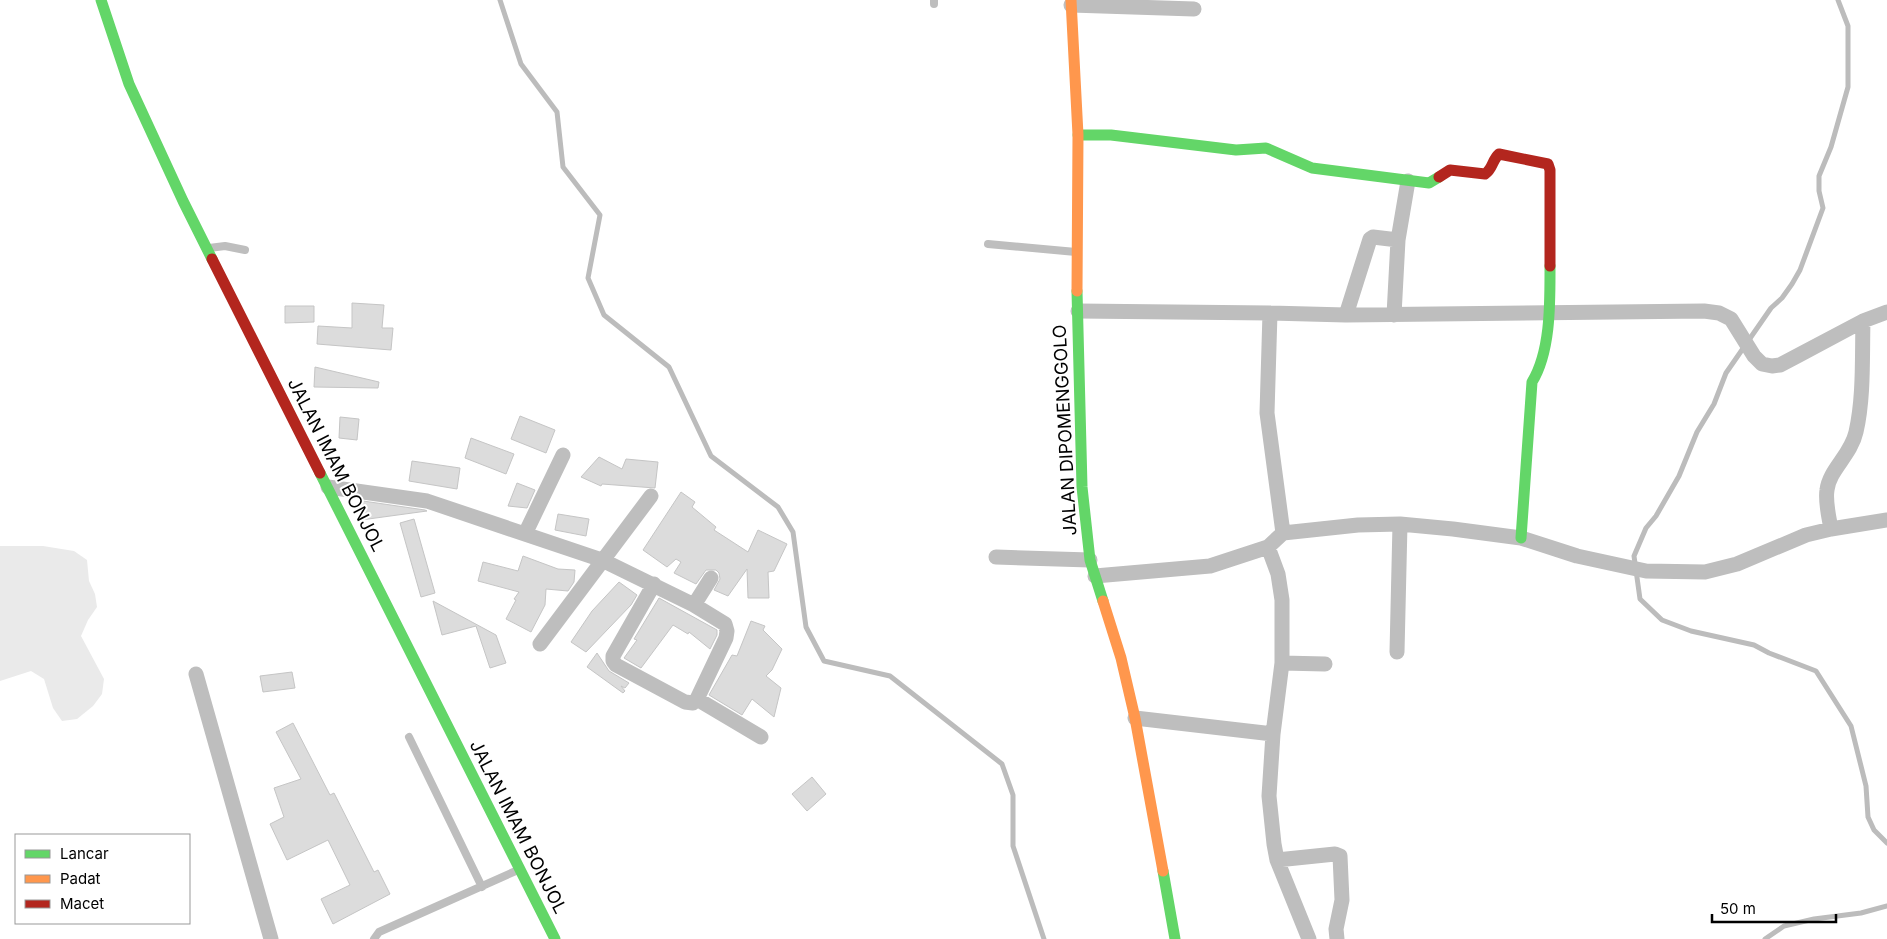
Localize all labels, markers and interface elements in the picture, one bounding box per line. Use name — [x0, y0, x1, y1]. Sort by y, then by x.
street label: JALAN DIPOMENGGOLO — [1048, 324, 1081, 536]
street label: JALAN IMAM BONJOL — [284, 375, 389, 555]
street label: JALAN IMAM BONJOL — [466, 737, 571, 917]
legend — [15, 834, 190, 924]
text: Lancar — [60, 844, 109, 863]
text: Padat — [60, 869, 101, 888]
scale bar — [1712, 892, 1836, 924]
text: Macet — [60, 894, 104, 913]
text: 50 m — [1720, 899, 1756, 918]

